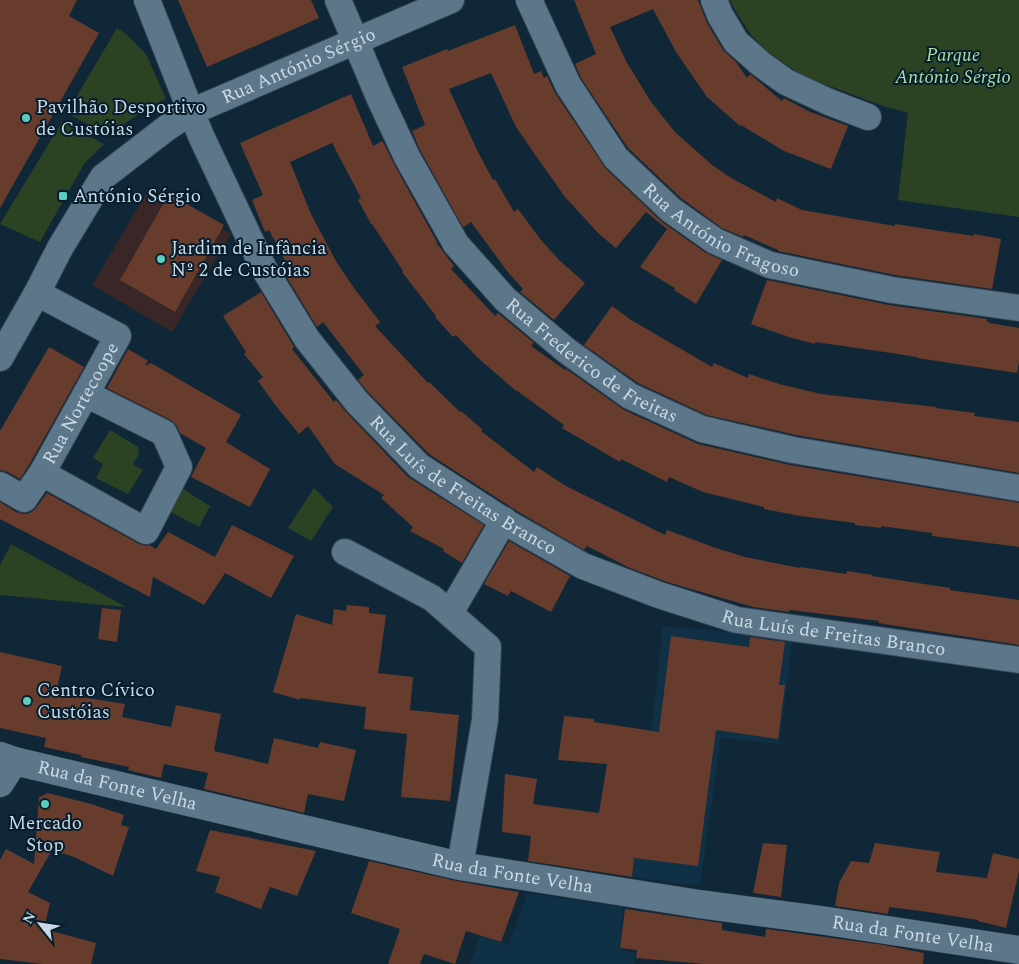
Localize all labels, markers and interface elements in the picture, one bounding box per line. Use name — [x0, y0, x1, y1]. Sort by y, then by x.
street label: Rua António Sérgio — [217, 20, 380, 112]
park label: Parque António Sérgio — [894, 41, 1011, 92]
place label: Pavilhão Desportivo de Custóias — [36, 93, 206, 144]
marker: Pavilhão Desportivo de Custóias — [20, 112, 32, 124]
street label: Rua António Fragoso — [636, 176, 802, 285]
place label: António Sérgio — [73, 182, 201, 211]
marker: António Sérgio — [57, 190, 69, 202]
place label: Jardim de Infância Nº 2 de Custóias — [171, 234, 327, 285]
marker: Jardim de Infância Nº 2 de Custóias — [155, 253, 167, 265]
street label: Rua Frederico de Freitas — [499, 291, 683, 431]
street label: Rua Nortecoope — [35, 337, 126, 470]
street label: Rua Luís de Freitas Branco — [362, 408, 562, 563]
street label: Rua Luís de Freitas Branco — [718, 601, 948, 664]
place label: Centro Cívico Custóias — [37, 676, 155, 727]
marker: Centro Cívico Custóias — [21, 695, 33, 707]
street label: Rua da Fonte Velha — [35, 752, 201, 818]
marker: Mercado Stop — [39, 798, 51, 810]
place label: Mercado Stop — [8, 809, 82, 860]
street label: Rua da Fonte Velha — [429, 845, 596, 902]
north arrow — [15, 899, 65, 949]
street label: Rua da Fonte Velha — [830, 907, 996, 961]
text: N — [17, 908, 41, 928]

